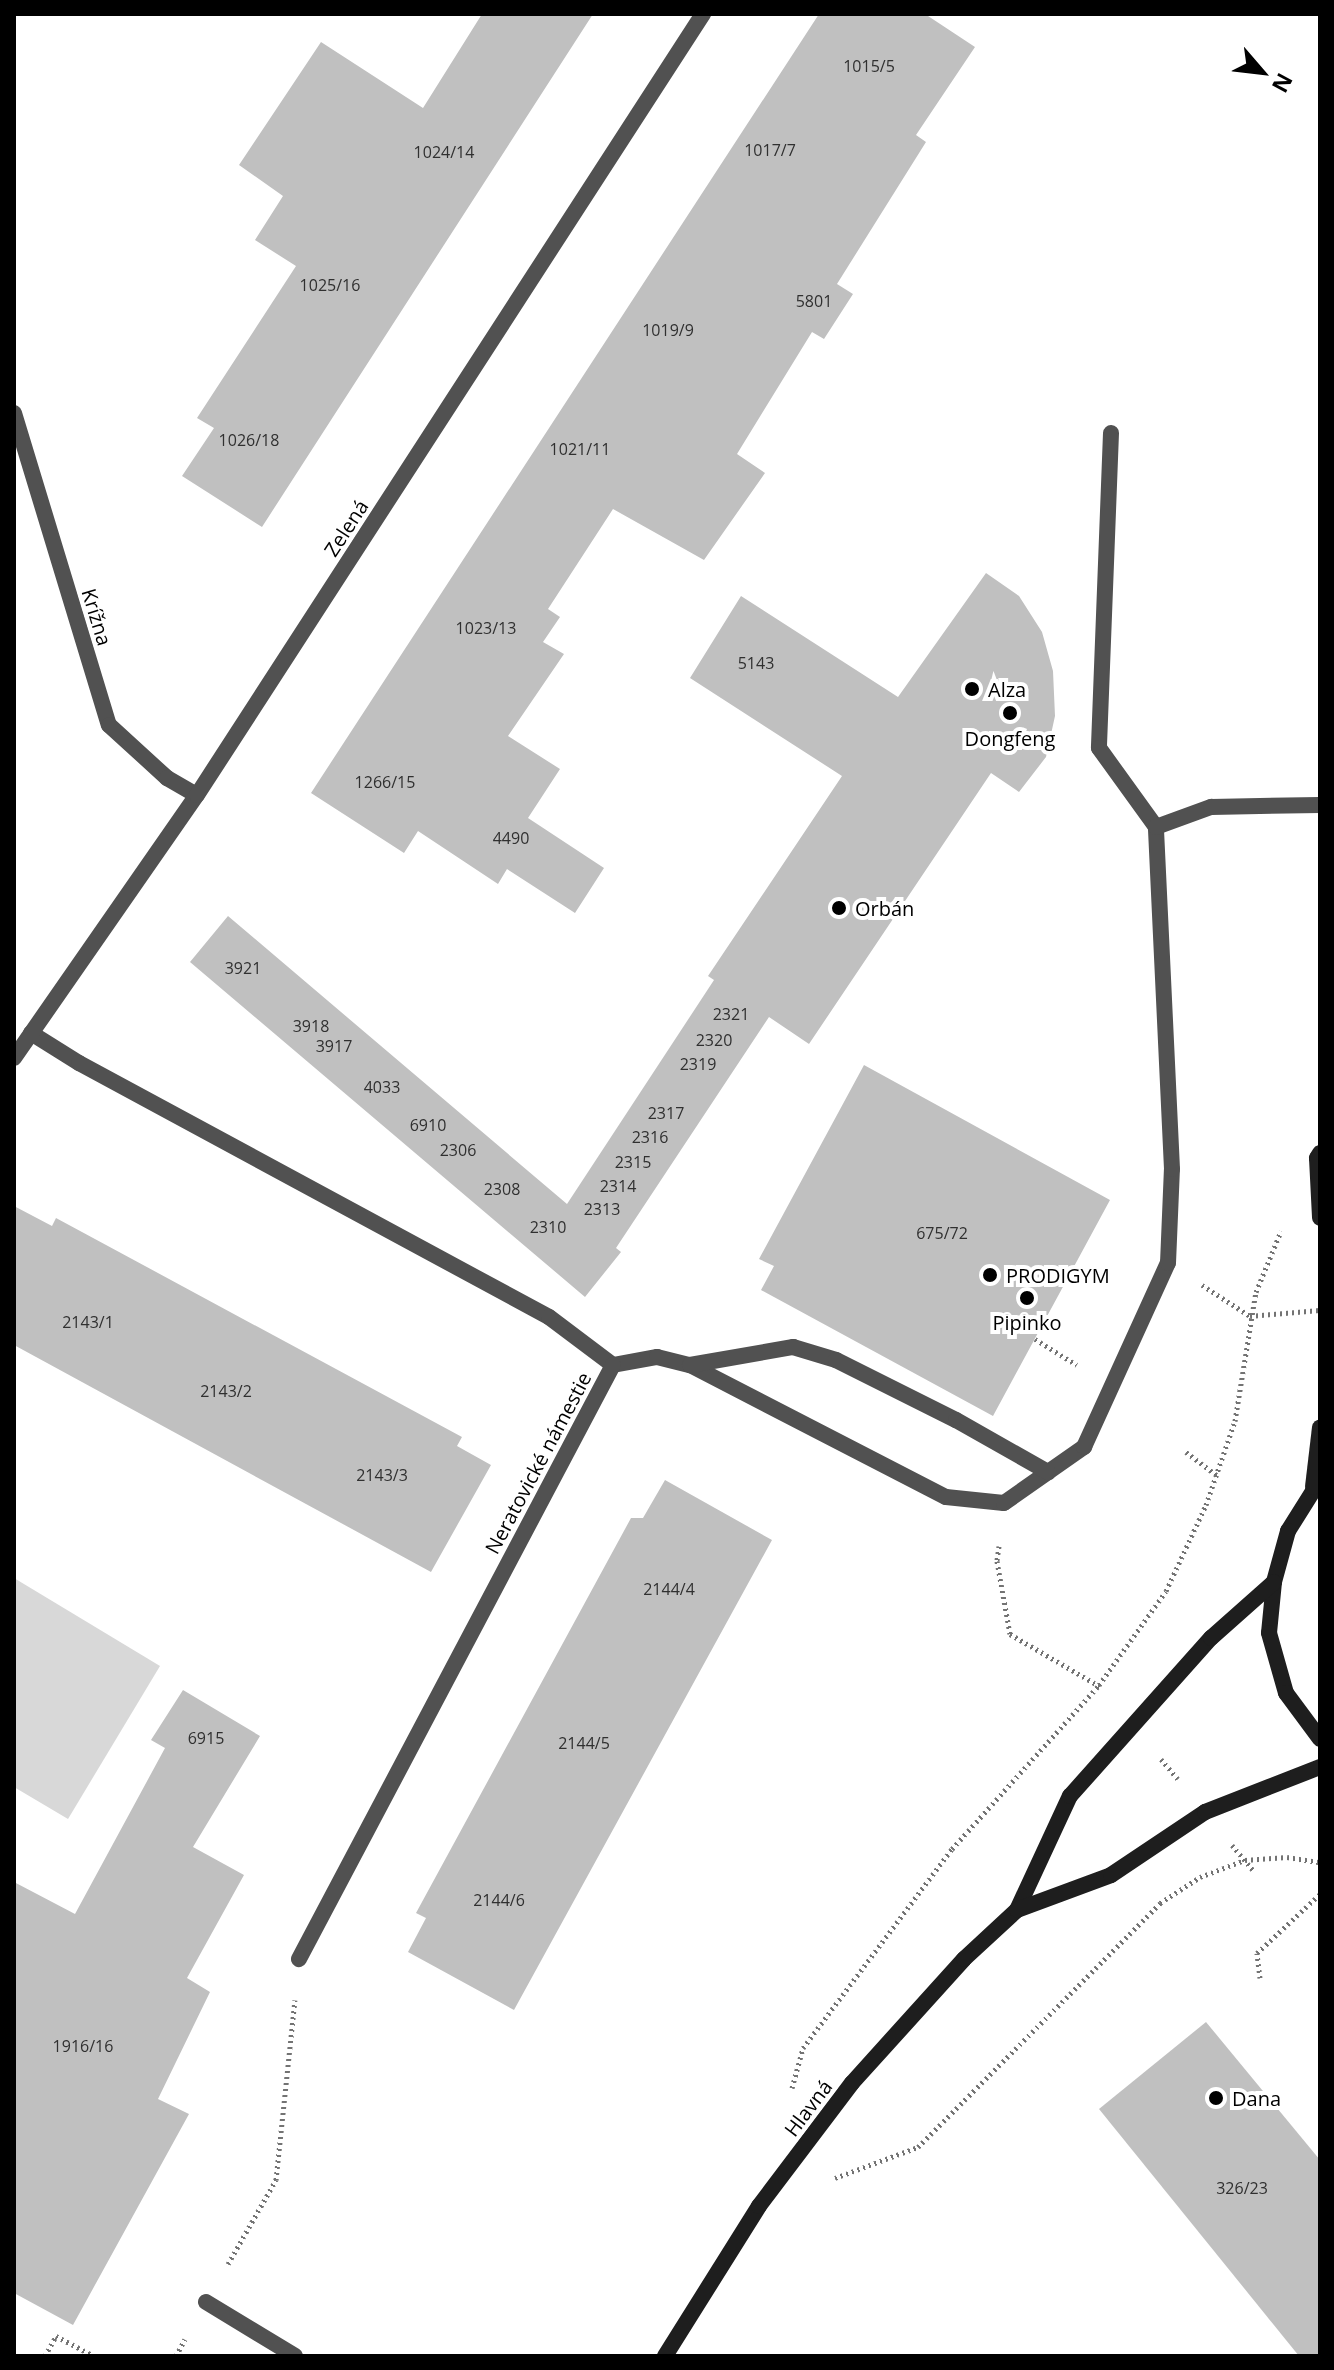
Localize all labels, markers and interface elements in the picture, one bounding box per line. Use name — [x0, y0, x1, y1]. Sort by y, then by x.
north arrow — [1222, 32, 1302, 112]
house number: 1015/5 — [843, 56, 895, 76]
text: N — [1266, 68, 1301, 98]
house number: 1017/7 — [744, 140, 796, 160]
house number: 1024/14 — [414, 142, 474, 162]
house number: 1025/16 — [300, 275, 360, 295]
house number: 5801 — [796, 291, 832, 311]
house number: 1019/9 — [642, 320, 694, 340]
house number: 1026/18 — [219, 430, 279, 450]
house number: 1021/11 — [550, 439, 610, 459]
street label: Zelená — [319, 495, 373, 561]
street label: Krížna — [77, 586, 117, 648]
house number: 1023/13 — [456, 618, 516, 638]
house number: 5143 — [738, 653, 774, 673]
place label: Alza — [988, 677, 1026, 701]
marker: Alza — [963, 680, 981, 698]
marker: Dongfeng — [1001, 704, 1019, 722]
place label: Dongfeng — [965, 726, 1055, 750]
house number: 1266/15 — [355, 772, 415, 792]
house number: 4490 — [493, 828, 529, 848]
place label: Orbán — [855, 896, 914, 920]
marker: Orbán — [830, 899, 848, 917]
house number: 3921 — [225, 958, 261, 978]
house number: 2321 — [713, 1004, 749, 1024]
house number: 3918 — [293, 1016, 329, 1036]
house number: 2320 — [696, 1030, 732, 1050]
house number: 3917 — [316, 1036, 352, 1056]
house number: 2319 — [680, 1054, 716, 1074]
house number: 4033 — [364, 1077, 400, 1097]
house number: 2317 — [648, 1103, 684, 1123]
house number: 6910 — [410, 1115, 446, 1135]
house number: 2316 — [632, 1127, 668, 1147]
house number: 2306 — [440, 1140, 476, 1160]
house number: 2315 — [615, 1152, 651, 1172]
house number: 2314 — [600, 1176, 636, 1196]
house number: 2308 — [484, 1179, 520, 1199]
house number: 2313 — [584, 1199, 620, 1219]
house number: 2310 — [530, 1217, 566, 1237]
house number: 675/72 — [916, 1223, 968, 1243]
place label: PRODIGYM — [1006, 1263, 1110, 1287]
marker: PRODIGYM — [981, 1266, 999, 1284]
marker: Pipinko — [1018, 1289, 1036, 1307]
place label: Pipinko — [992, 1310, 1062, 1334]
house number: 2143/1 — [62, 1312, 114, 1332]
street label: Neratovické námestie — [480, 1368, 596, 1558]
house number: 2143/2 — [200, 1381, 252, 1401]
house number: 2143/3 — [356, 1465, 408, 1485]
house number: 2144/4 — [643, 1579, 695, 1599]
house number: 6915 — [188, 1728, 224, 1748]
house number: 2144/5 — [558, 1733, 610, 1753]
house number: 2144/6 — [473, 1890, 525, 1910]
house number: 1916/16 — [53, 2036, 113, 2056]
street label: Hlavná — [779, 2075, 837, 2141]
place label: Dana — [1232, 2086, 1281, 2110]
marker: Dana — [1207, 2089, 1225, 2107]
house number: 326/23 — [1216, 2178, 1268, 2198]

